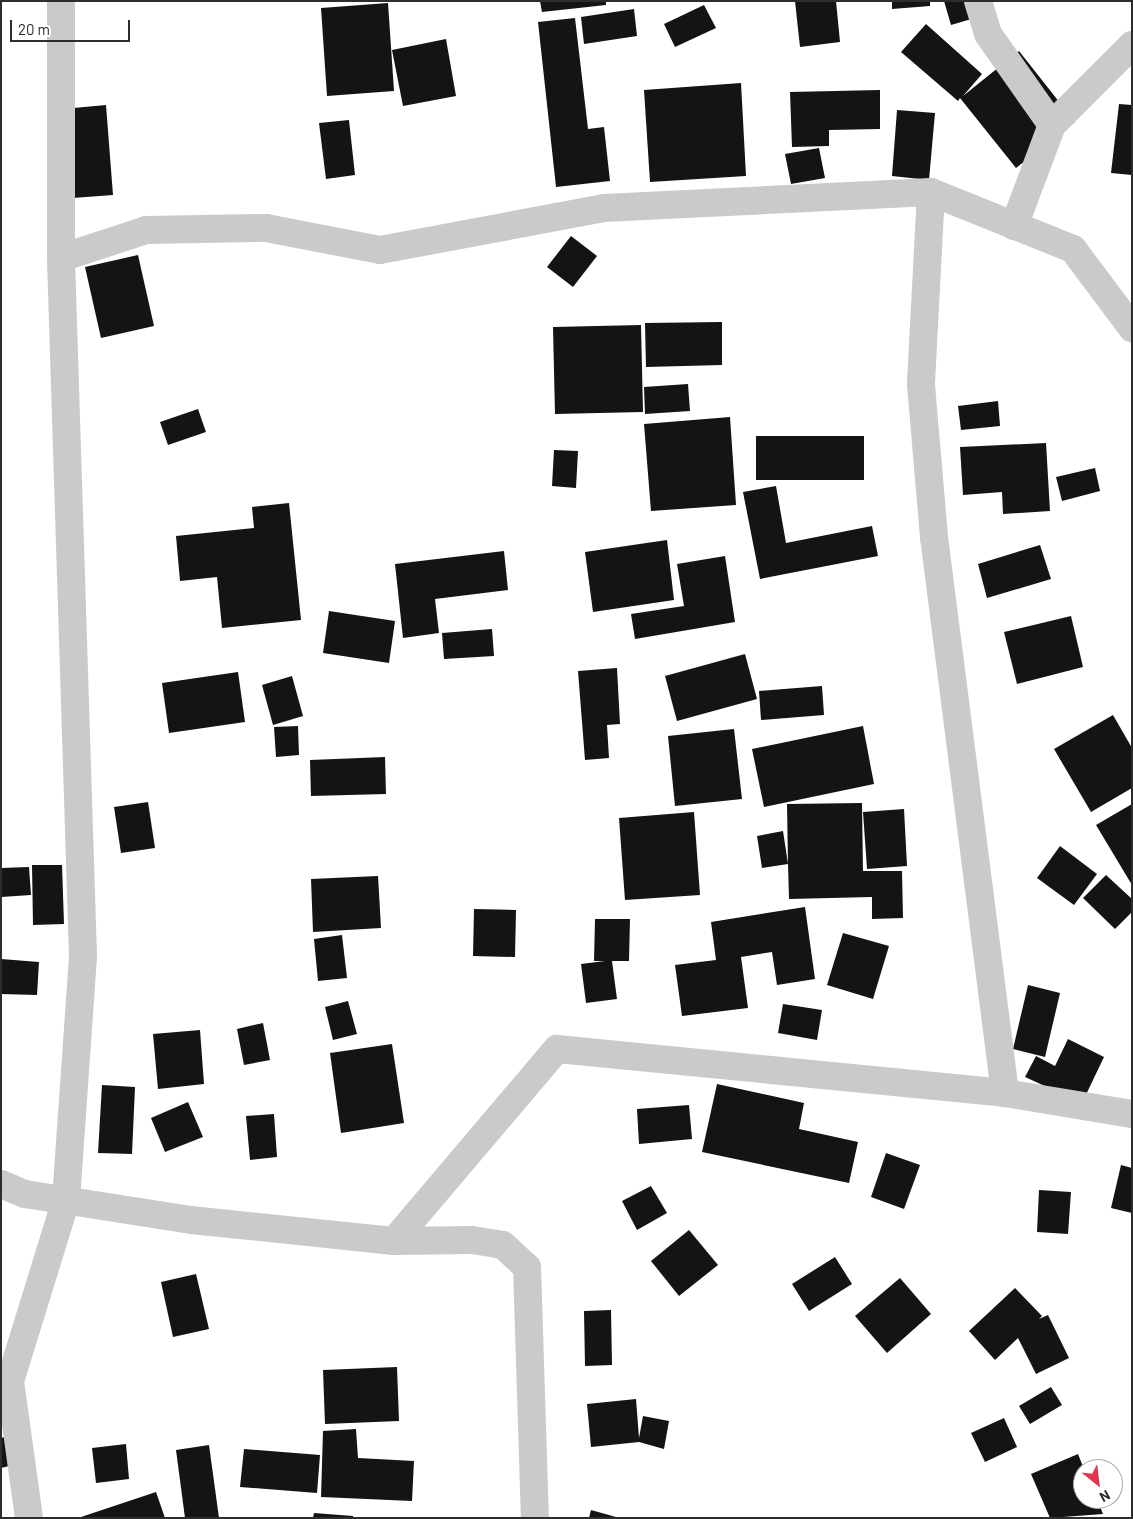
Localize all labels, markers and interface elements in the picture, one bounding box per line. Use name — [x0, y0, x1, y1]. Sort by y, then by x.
scale bar — [12, 10, 132, 42]
text: 20 m — [18, 20, 50, 38]
north arrow — [1073, 1459, 1123, 1509]
text: N — [1097, 1487, 1113, 1506]

